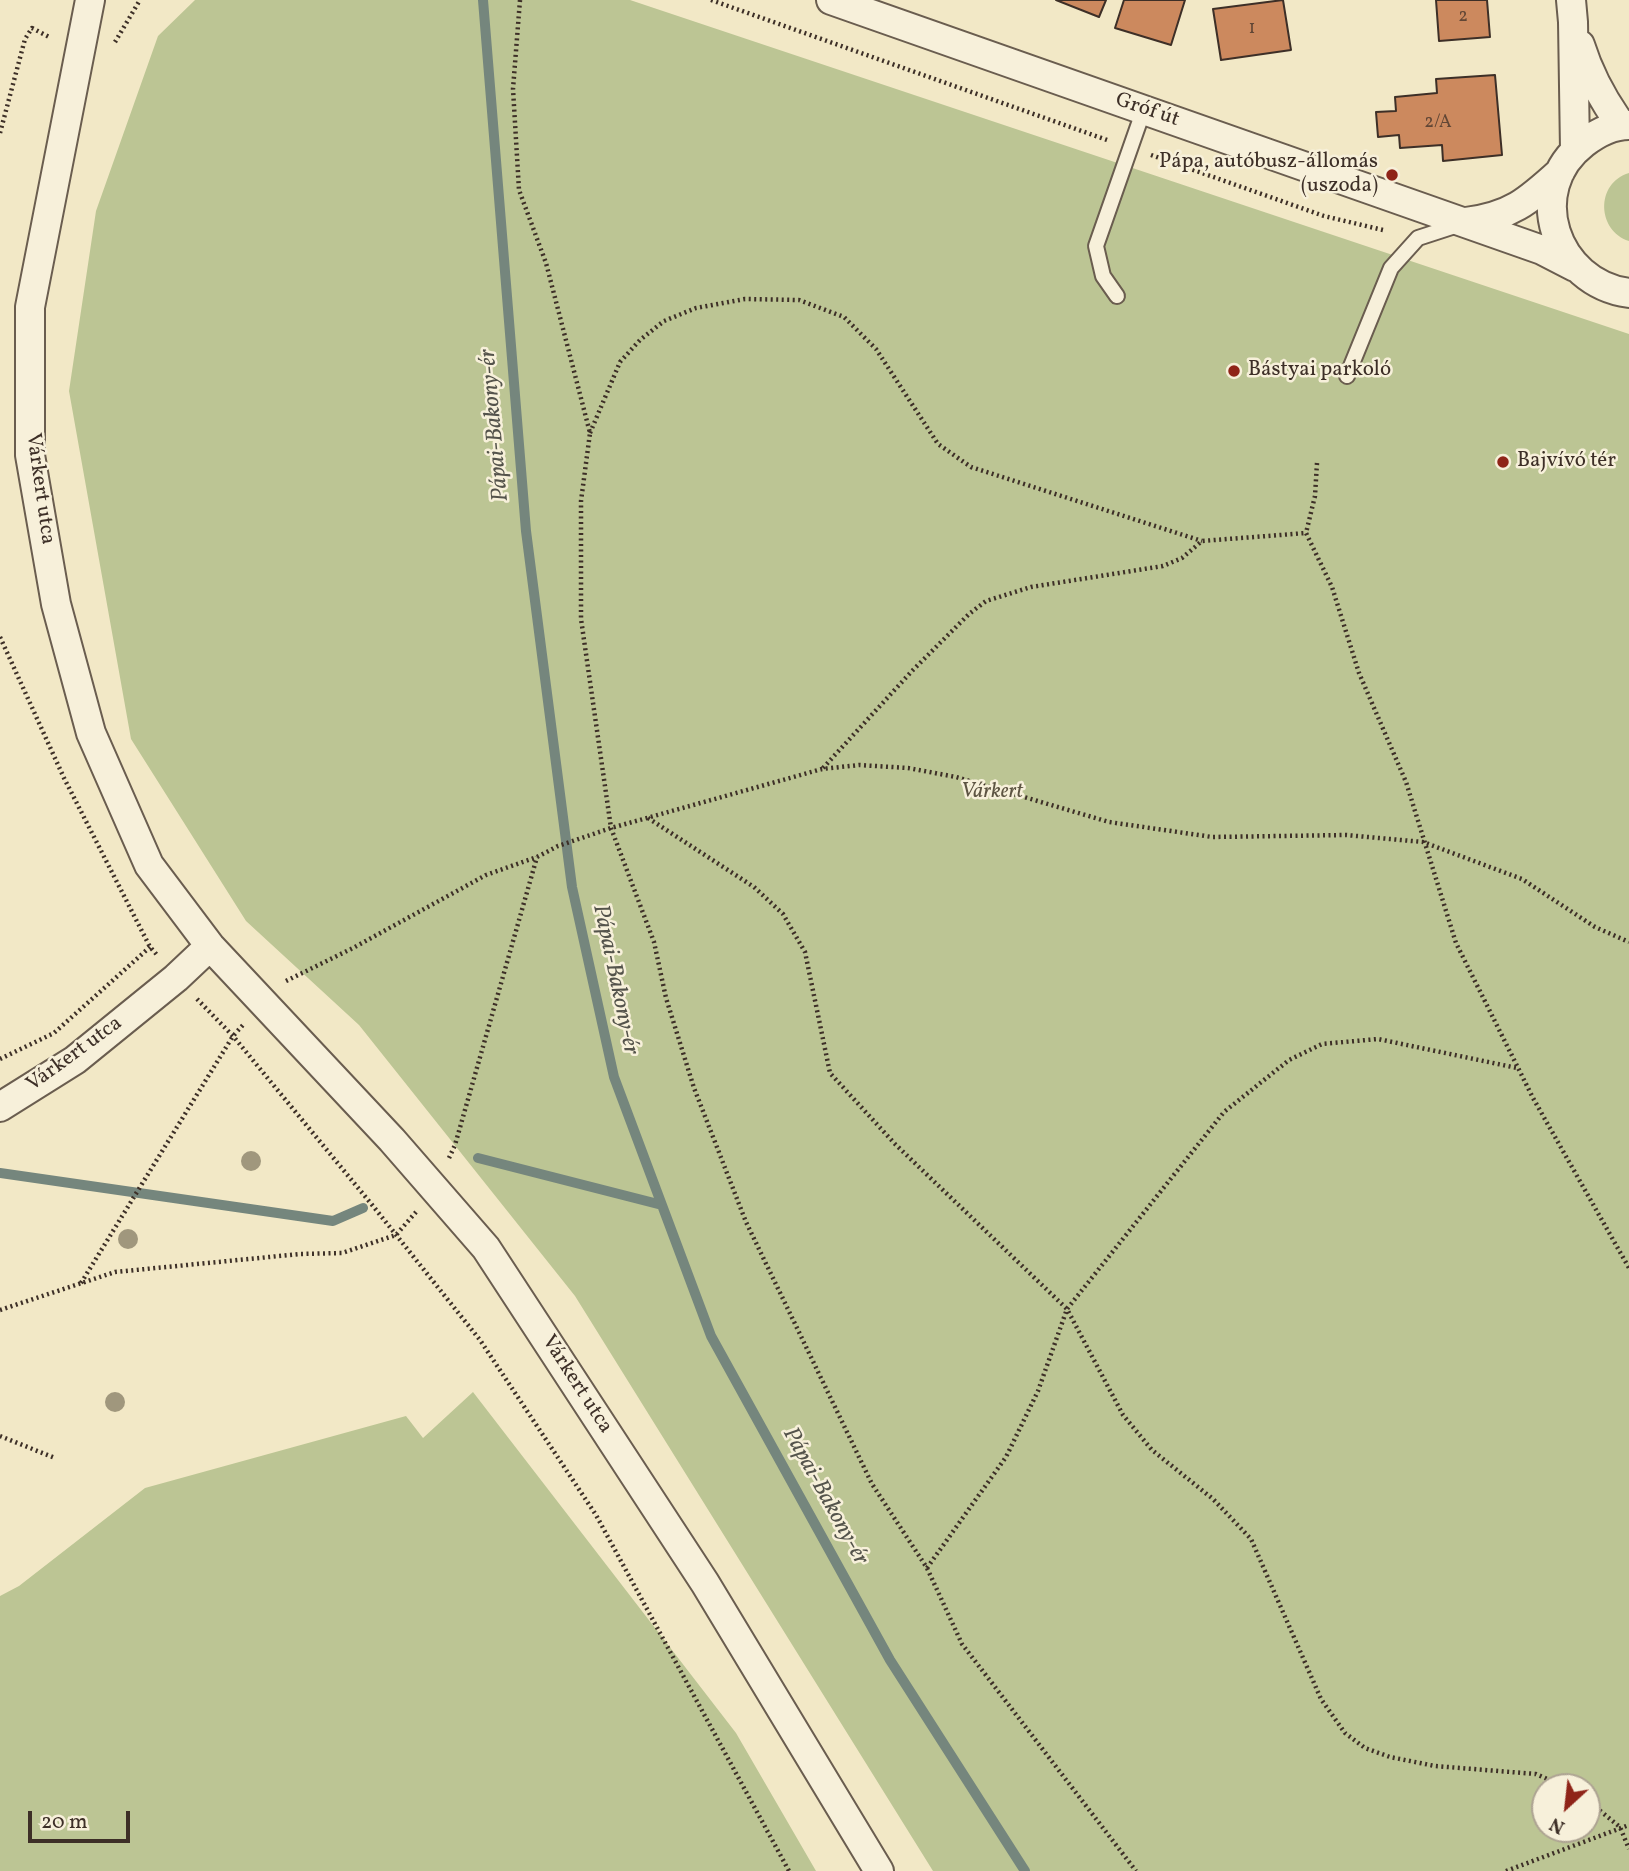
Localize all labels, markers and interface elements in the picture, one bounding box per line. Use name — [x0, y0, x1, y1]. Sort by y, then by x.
house number: 2 — [1458, 7, 1468, 29]
house number: 1 — [1249, 19, 1255, 41]
street label: Gróf út — [1112, 88, 1182, 134]
house number: 2/A — [1424, 113, 1452, 135]
place label: Pápa, autóbusz-állomás (uszoda) — [1159, 150, 1378, 200]
marker: Pápa, autóbusz-állomás (uszoda) — [1384, 167, 1400, 183]
water label: Pápai-Bakony-ér — [476, 348, 516, 502]
place label: Bástyai parkoló — [1248, 358, 1391, 384]
marker: Bástyai parkoló — [1226, 363, 1242, 379]
street label: Várkert utca — [19, 432, 59, 546]
place label: Bajvívó tér — [1517, 449, 1616, 475]
marker: Bajvívó tér — [1495, 454, 1511, 470]
park label: Várkert — [961, 780, 1023, 806]
water label: Pápai-Bakony-ér — [585, 902, 643, 1058]
street label: Várkert utca — [22, 1012, 128, 1098]
street label: Várkert utca — [535, 1331, 617, 1439]
water label: Pápai-Bakony-ér — [775, 1423, 873, 1571]
north arrow — [1531, 1773, 1601, 1843]
scale bar — [32, 1798, 133, 1842]
text: 20 m — [41, 1808, 87, 1837]
text: N — [1545, 1810, 1569, 1840]

